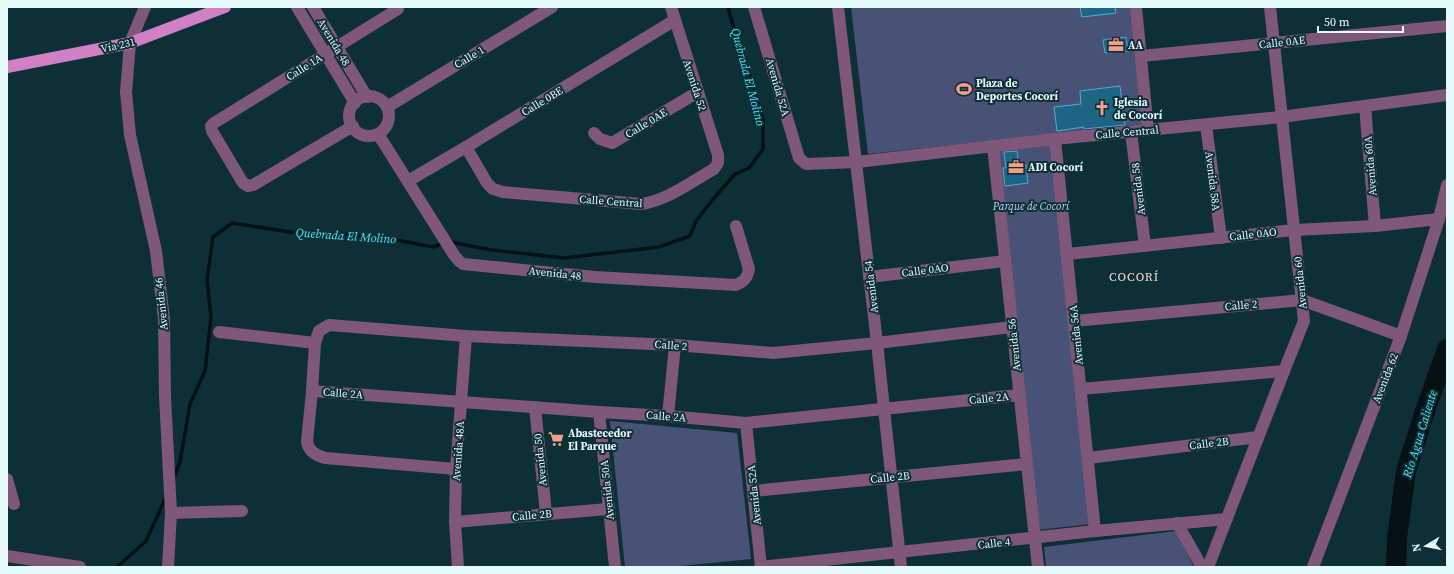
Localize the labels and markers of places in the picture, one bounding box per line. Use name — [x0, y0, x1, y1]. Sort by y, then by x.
office icon: AA — [1107, 36, 1125, 54]
place label: AA — [1128, 38, 1143, 53]
place label: Plaza de Deportes Cocorí — [976, 76, 1059, 104]
sports icon: Plaza de Deportes Cocorí — [955, 80, 973, 98]
place label: Iglesia de Cocorí — [1114, 95, 1163, 123]
church icon: Iglesia de Cocorí — [1093, 99, 1111, 117]
office icon: ADI Cocorí — [1007, 158, 1025, 176]
place label: ADI Cocorí — [1028, 160, 1084, 175]
place label: Abastecedor El Parque — [568, 426, 633, 454]
supermarket icon: Abastecedor El Parque — [547, 430, 565, 448]

